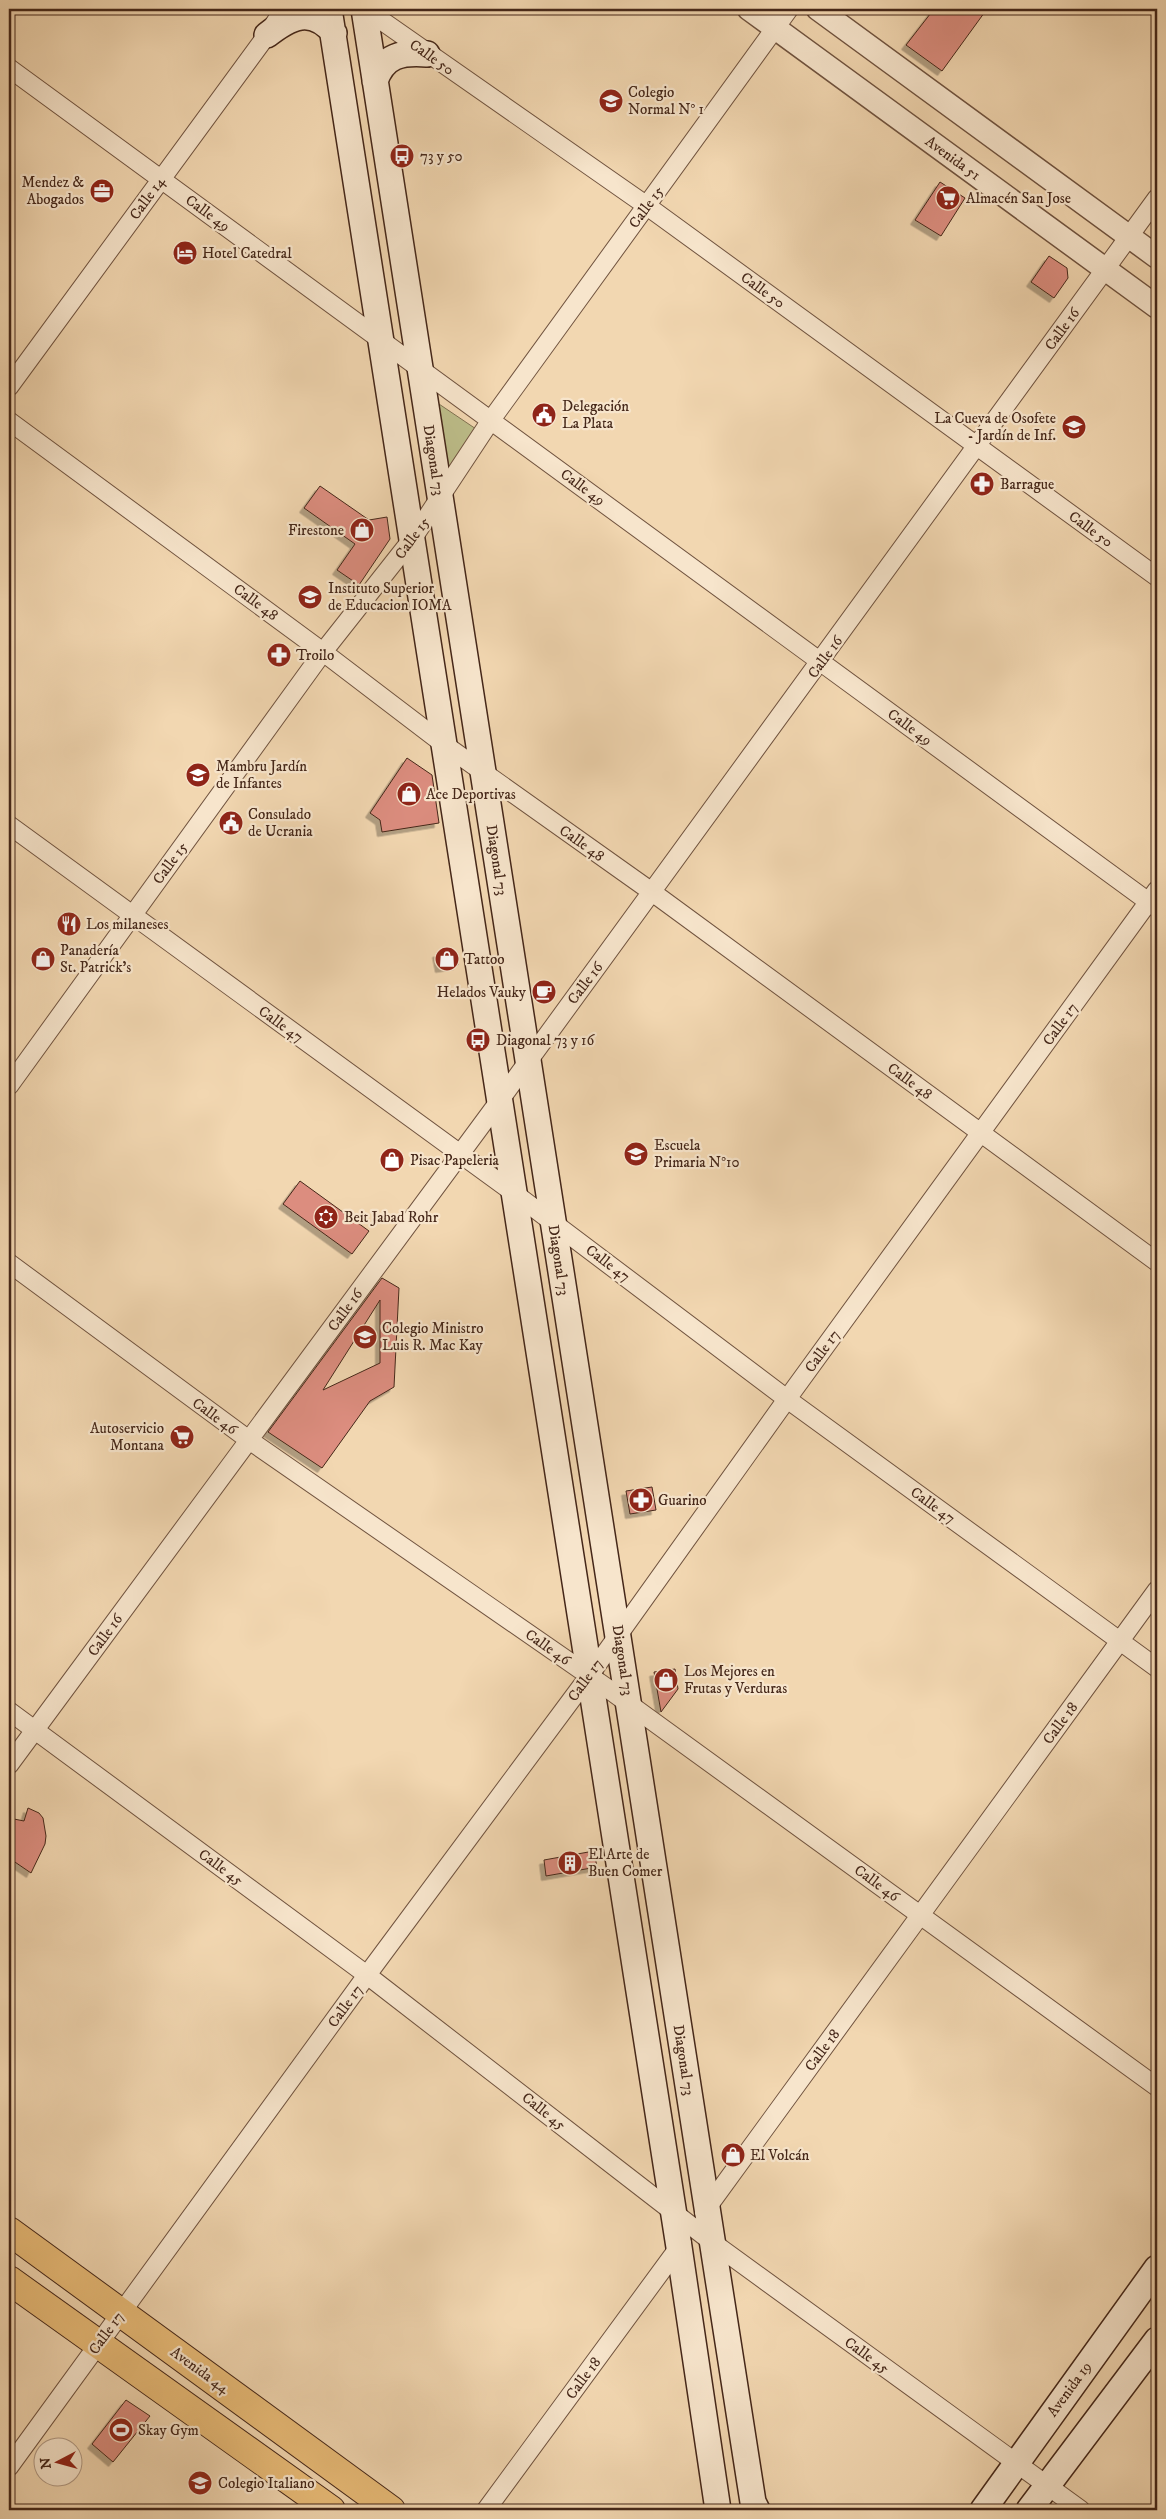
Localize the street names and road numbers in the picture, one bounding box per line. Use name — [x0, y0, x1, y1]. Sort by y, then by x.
street label: Calle 50 — [406, 35, 458, 80]
street label: Avenida 51 — [921, 132, 984, 185]
street label: Calle 14 — [125, 173, 170, 224]
street label: Calle 15 — [625, 182, 668, 232]
street label: Calle 49 — [182, 191, 234, 236]
street label: Calle 50 — [737, 268, 789, 313]
street label: Calle 16 — [1041, 303, 1085, 354]
street label: Diagonal 73 — [419, 423, 448, 497]
street label: Calle 49 — [557, 465, 609, 510]
street label: Calle 50 — [1065, 507, 1117, 552]
street label: Calle 15 — [391, 513, 434, 563]
street label: Calle 48 — [230, 580, 282, 625]
street label: Calle 16 — [804, 631, 848, 682]
street label: Calle 49 — [884, 705, 936, 750]
street label: Calle 48 — [555, 821, 608, 866]
street label: Diagonal 73 — [482, 823, 511, 897]
street label: Calle 15 — [149, 838, 192, 888]
street label: Calle 16 — [563, 957, 608, 1008]
street label: Calle 17 — [1039, 999, 1082, 1049]
street label: Calle 47 — [255, 1002, 307, 1047]
street label: Calle 48 — [884, 1059, 936, 1104]
street label: Diagonal 73 — [544, 1223, 573, 1297]
street label: Calle 47 — [582, 1241, 634, 1286]
street label: Calle 16 — [324, 1284, 368, 1335]
street label: Calle 17 — [801, 1326, 844, 1376]
street label: Calle 46 — [188, 1394, 242, 1440]
street label: Calle 47 — [907, 1483, 959, 1528]
street label: Calle 16 — [84, 1609, 128, 1660]
street label: Diagonal 73 — [608, 1623, 637, 1697]
street label: Calle 46 — [521, 1625, 575, 1671]
street label: Calle 17 — [564, 1655, 607, 1705]
street label: Calle 18 — [1039, 1698, 1082, 1748]
street label: Calle 45 — [195, 1845, 247, 1890]
street label: Calle 46 — [850, 1861, 904, 1907]
street label: Calle 17 — [324, 1981, 367, 2031]
street label: Diagonal 73 — [669, 2023, 698, 2097]
street label: Calle 18 — [801, 2025, 844, 2075]
street label: Calle 45 — [518, 2088, 570, 2135]
street label: Calle 17 — [85, 2308, 128, 2358]
street label: Calle 45 — [841, 2333, 893, 2378]
street label: Avenida 44 — [167, 2343, 233, 2398]
street label: Calle 18 — [562, 2353, 605, 2403]
street label: Avenida 19 — [1043, 2358, 1096, 2421]

